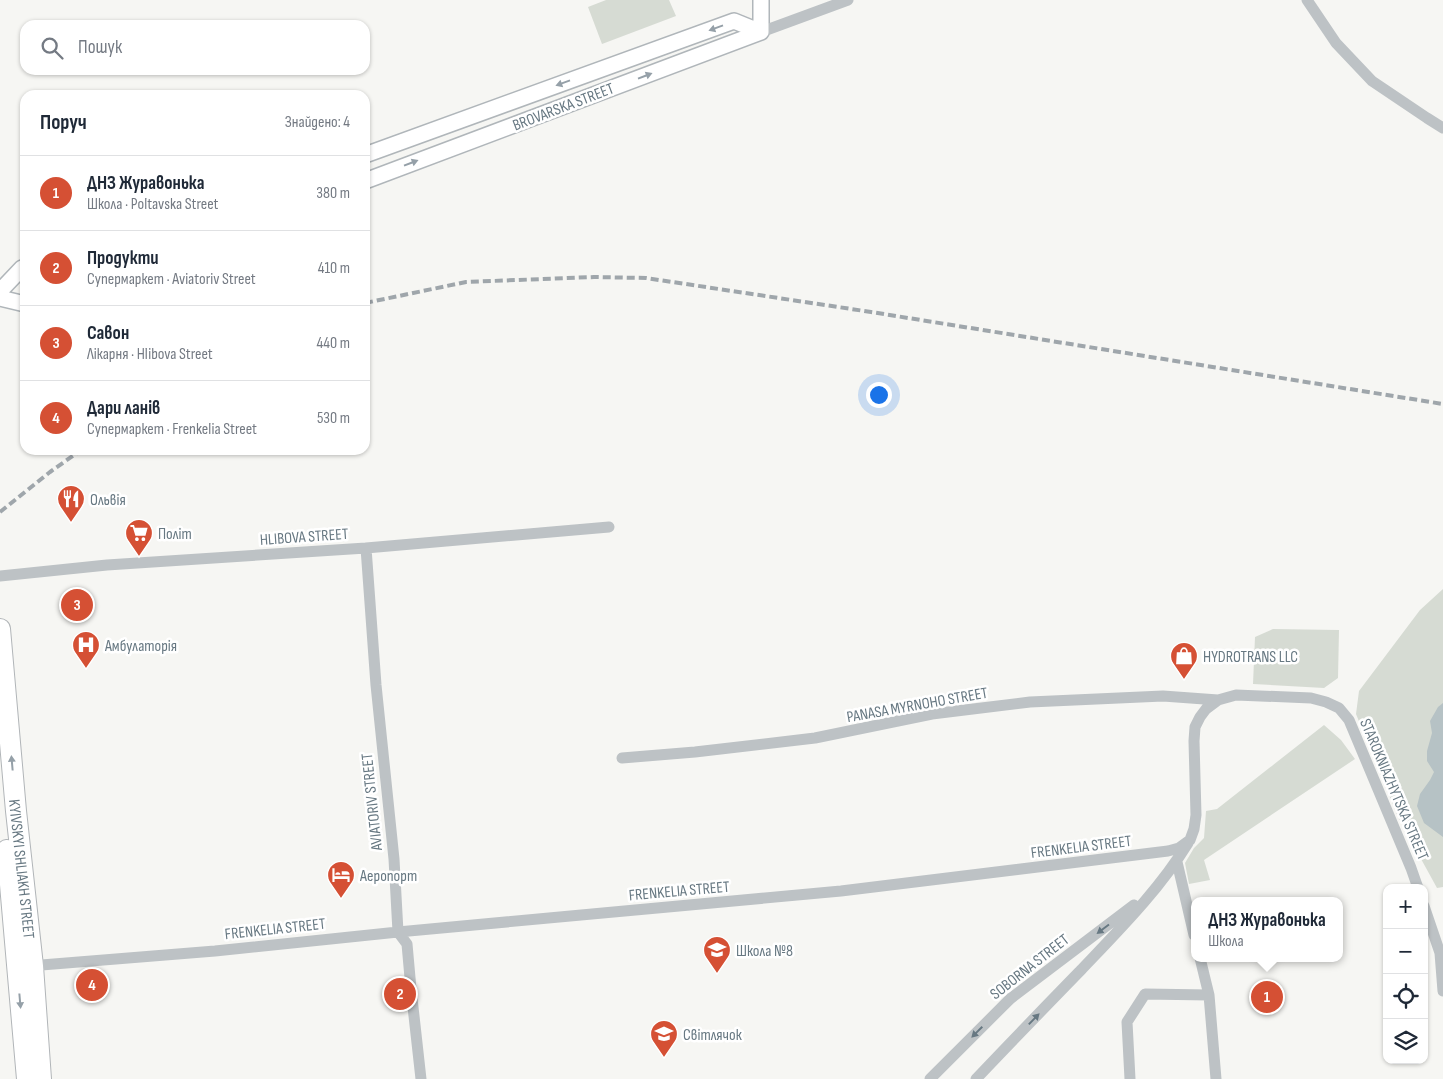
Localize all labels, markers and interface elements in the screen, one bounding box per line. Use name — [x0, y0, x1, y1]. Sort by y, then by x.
search box — [20, 20, 370, 75]
one-way arrow — [708, 24, 723, 32]
icon: search — [38, 34, 66, 62]
text: Пошук — [78, 36, 122, 59]
one-way arrow — [638, 71, 652, 79]
street label: BROVARSKA STREET — [510, 79, 617, 135]
one-way arrow — [555, 79, 570, 87]
text: Поруч — [40, 110, 87, 135]
text: Знайдено: 4 — [285, 113, 350, 132]
one-way arrow — [403, 159, 418, 166]
text: ДНЗ Журавонька — [87, 172, 205, 195]
text: 1 — [53, 184, 59, 203]
text: 380 m — [316, 184, 350, 203]
text: Школа · Poltavska Street — [87, 195, 219, 214]
text: Продукти — [87, 247, 159, 270]
text: 2 — [52, 259, 60, 278]
text: 410 m — [318, 259, 350, 278]
text: Супермаркет · Aviatoriv Street — [87, 270, 256, 289]
text: Савон — [87, 322, 129, 345]
text: 3 — [52, 334, 60, 353]
text: 440 m — [317, 334, 350, 353]
text: Лікарня · Hlibova Street — [87, 345, 213, 364]
your location — [866, 382, 892, 408]
text: Дари ланів — [87, 397, 160, 420]
text: 4 — [52, 409, 60, 428]
text: 530 m — [317, 409, 350, 428]
text: Супермаркет · Frenkelia Street — [87, 420, 257, 439]
restaurant icon: Ольвія — [56, 484, 86, 523]
place label: Ольвія — [90, 491, 126, 510]
supermarket icon: Політ — [124, 518, 154, 557]
place label: Політ — [158, 525, 192, 544]
street label: HLIBOVA STREET — [259, 525, 349, 550]
pin: 3 — [61, 586, 93, 624]
hospital icon: Амбулаторія — [71, 630, 101, 669]
place label: Амбулаторія — [104, 637, 177, 656]
shop icon: HYDROTRANS LLC — [1169, 641, 1199, 680]
place label: HYDROTRANS LLC — [1203, 648, 1298, 667]
street label: PANASA MYRNOHO STREET — [845, 684, 990, 727]
street label: STAROKNIAZHYTSKA STREET — [1355, 716, 1432, 864]
street label: AVIATORIV STREET — [358, 752, 387, 852]
one-way arrow — [7, 755, 15, 771]
street label: KYIVSKYI SHLIAKH STREET — [4, 799, 38, 940]
street label: FRENKELIA STREET — [1030, 832, 1133, 863]
hotel icon: Аеропорт — [326, 860, 356, 899]
place label: Аеропорт — [359, 867, 417, 886]
street label: FRENKELIA STREET — [628, 878, 731, 905]
map controls — [1383, 884, 1428, 1064]
button: + — [1383, 884, 1428, 929]
popup — [1191, 897, 1343, 962]
text: ДНЗ Журавонька — [1208, 909, 1326, 932]
street label: FRENKELIA STREET — [224, 915, 327, 944]
one-way arrow — [1096, 924, 1110, 934]
button: − — [1383, 929, 1428, 974]
street label: SOBORNA STREET — [987, 930, 1074, 1004]
text: Школа — [1208, 932, 1244, 951]
school or university icon: Школа №8 — [702, 935, 732, 974]
place label: Школа №8 — [736, 942, 793, 961]
pin: 4 — [76, 966, 108, 1004]
button: locate — [1383, 974, 1428, 1019]
pin: 2 — [384, 975, 416, 1013]
pin: 1 — [1251, 978, 1283, 1016]
one-way arrow — [16, 993, 24, 1009]
one-way arrow — [1028, 1013, 1040, 1025]
school or university icon: Світлячок — [649, 1019, 679, 1058]
button: layers — [1383, 1019, 1428, 1064]
one-way arrow — [972, 1025, 984, 1037]
place label: Світлячок — [683, 1026, 743, 1045]

